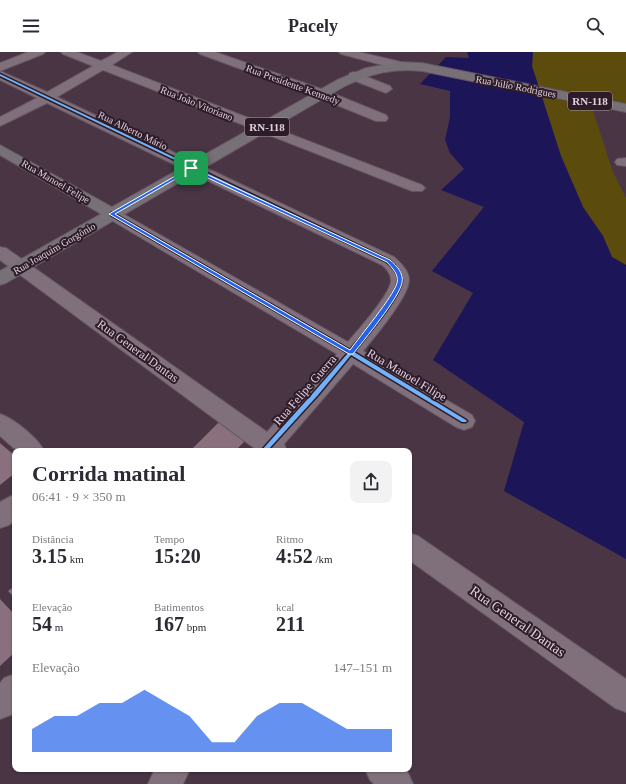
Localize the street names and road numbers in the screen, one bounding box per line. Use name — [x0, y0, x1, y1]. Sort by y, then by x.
street label: Rua Presidente Kennedy — [244, 62, 341, 107]
street label: Rua Júlio Rodrigues — [475, 73, 557, 100]
street label: Rua João Vitoriano — [159, 84, 235, 123]
road number: RN-118 — [568, 92, 612, 110]
street label: Rua Alberto Mário — [96, 109, 169, 152]
road number: RN-118 — [245, 118, 289, 136]
street label: Rua Manoel Felipe — [20, 158, 92, 206]
street label: Rua Joaquim Gorgônio — [11, 220, 97, 276]
street label: Rua General Dantas — [95, 317, 181, 385]
street label: Rua Manoel Filipe — [365, 346, 449, 404]
street label: Rua Felipe Guerra — [271, 351, 340, 428]
street label: Rua General Dantas — [467, 583, 568, 660]

